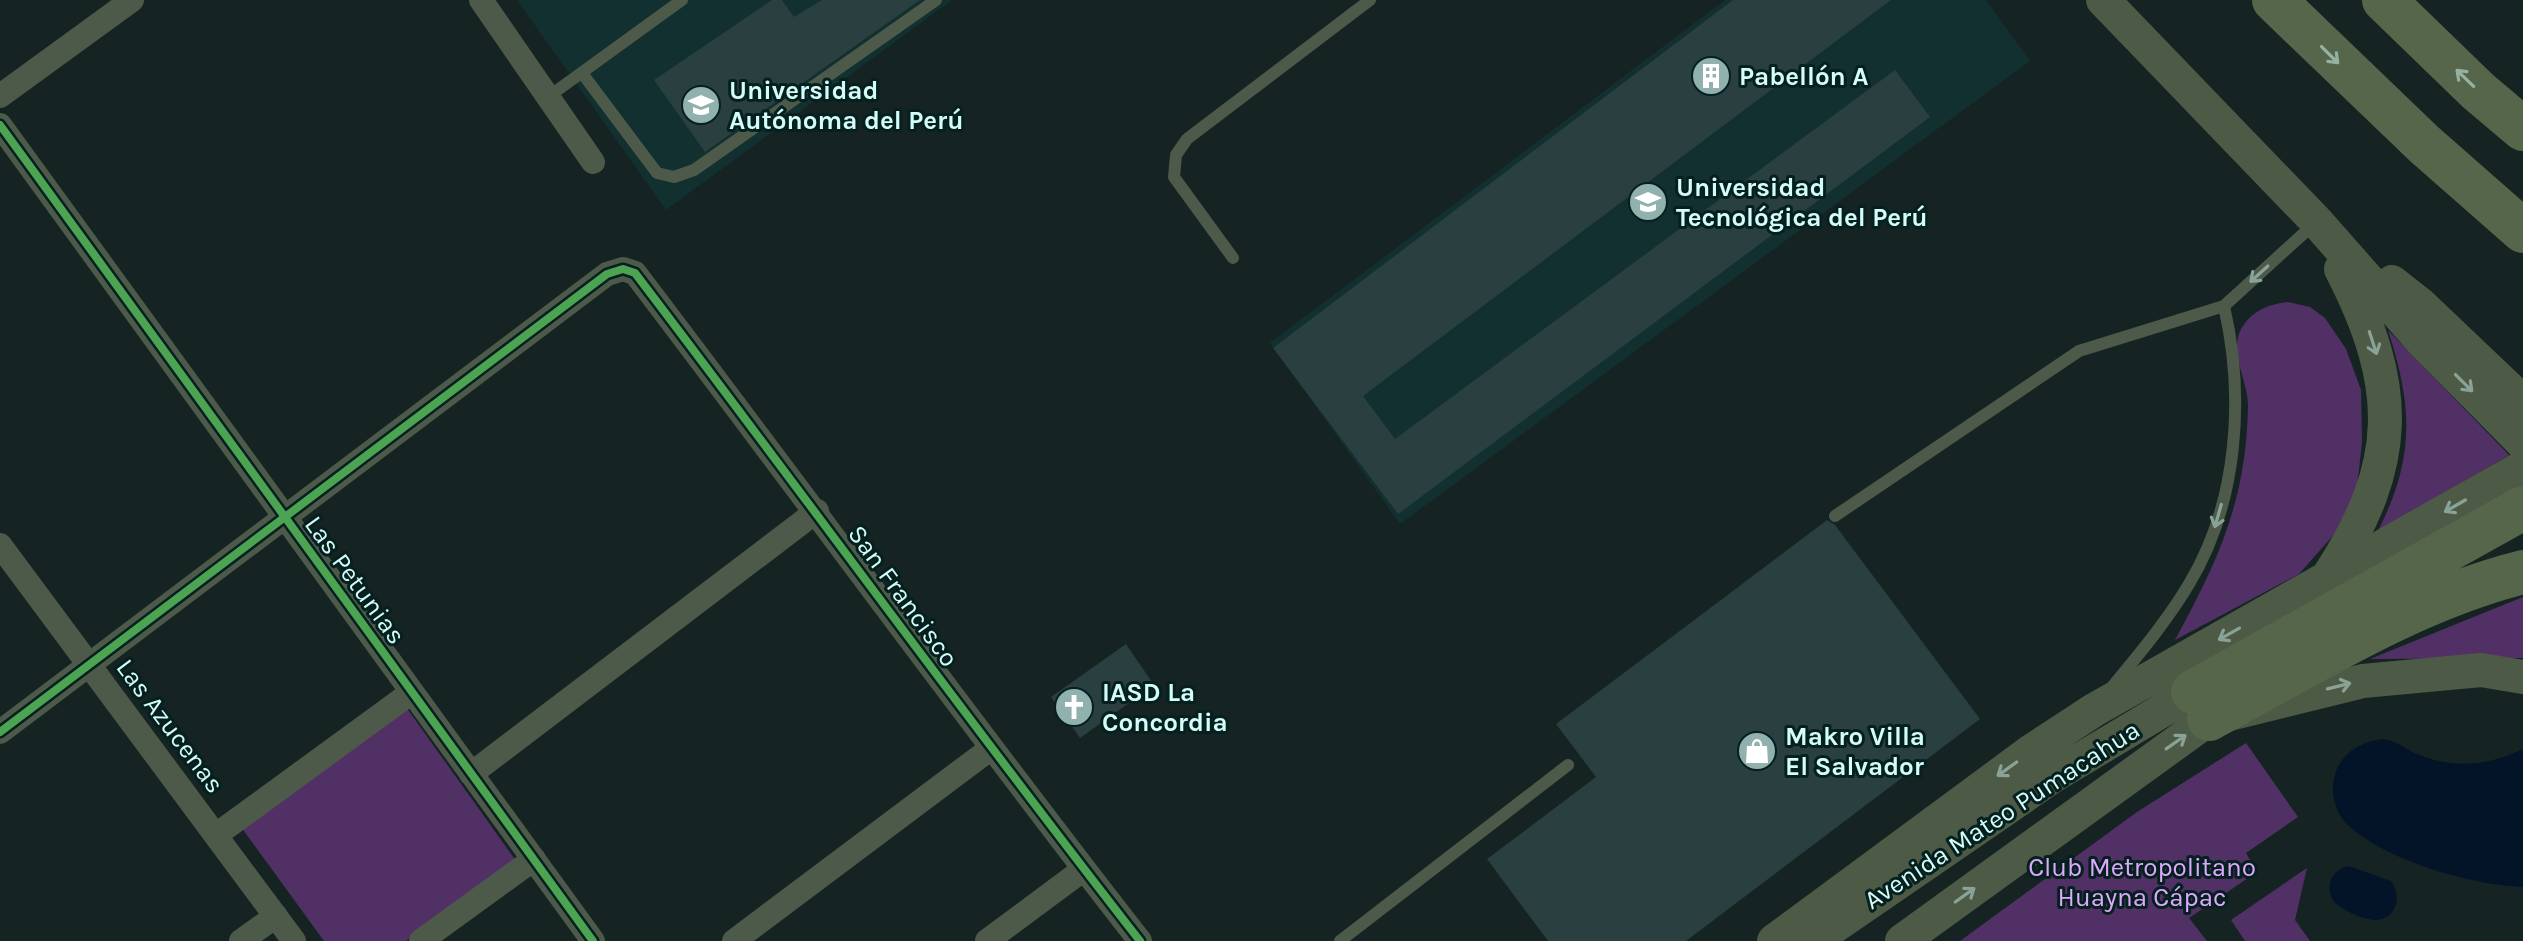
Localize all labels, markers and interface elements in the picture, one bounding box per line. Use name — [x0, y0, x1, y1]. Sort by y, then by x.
one-way arrow — [2320, 45, 2339, 64]
building icon: Pabellón A — [1690, 55, 1732, 97]
place label: Pabellón A — [1739, 61, 1869, 92]
one-way arrow — [2455, 69, 2475, 87]
place label: Universidad Autónoma del Perú — [729, 75, 964, 136]
school or university icon: Universidad Autónoma del Perú — [680, 84, 722, 126]
place label: Universidad Tecnológica del Perú — [1676, 172, 1928, 233]
school or university icon: Universidad Tecnológica del Perú — [1627, 181, 1669, 223]
one-way arrow — [2249, 265, 2269, 284]
one-way arrow — [2366, 331, 2381, 356]
one-way arrow — [2454, 373, 2473, 392]
one-way arrow — [2444, 498, 2467, 514]
one-way arrow — [2210, 503, 2224, 528]
street label: Las Petunias — [298, 510, 412, 650]
street label: San Francisco — [841, 519, 965, 673]
one-way arrow — [2218, 626, 2241, 642]
street label: Las Azucenas — [110, 653, 230, 799]
place label: IASD La Concordia — [1102, 677, 1228, 738]
one-way arrow — [2326, 678, 2352, 693]
church icon: IASD La Concordia — [1053, 686, 1095, 728]
street label: Avenida Mateo Pumacahua — [1858, 714, 2146, 916]
place label: Makro Villa El Salvador — [1785, 721, 1925, 782]
shop icon: Makro Villa El Salvador — [1736, 730, 1778, 772]
one-way arrow — [2164, 734, 2186, 750]
one-way arrow — [1997, 760, 2018, 777]
park label: Club Metropolitano Huayna Cápac — [2028, 852, 2256, 913]
one-way arrow — [1954, 887, 1975, 904]

